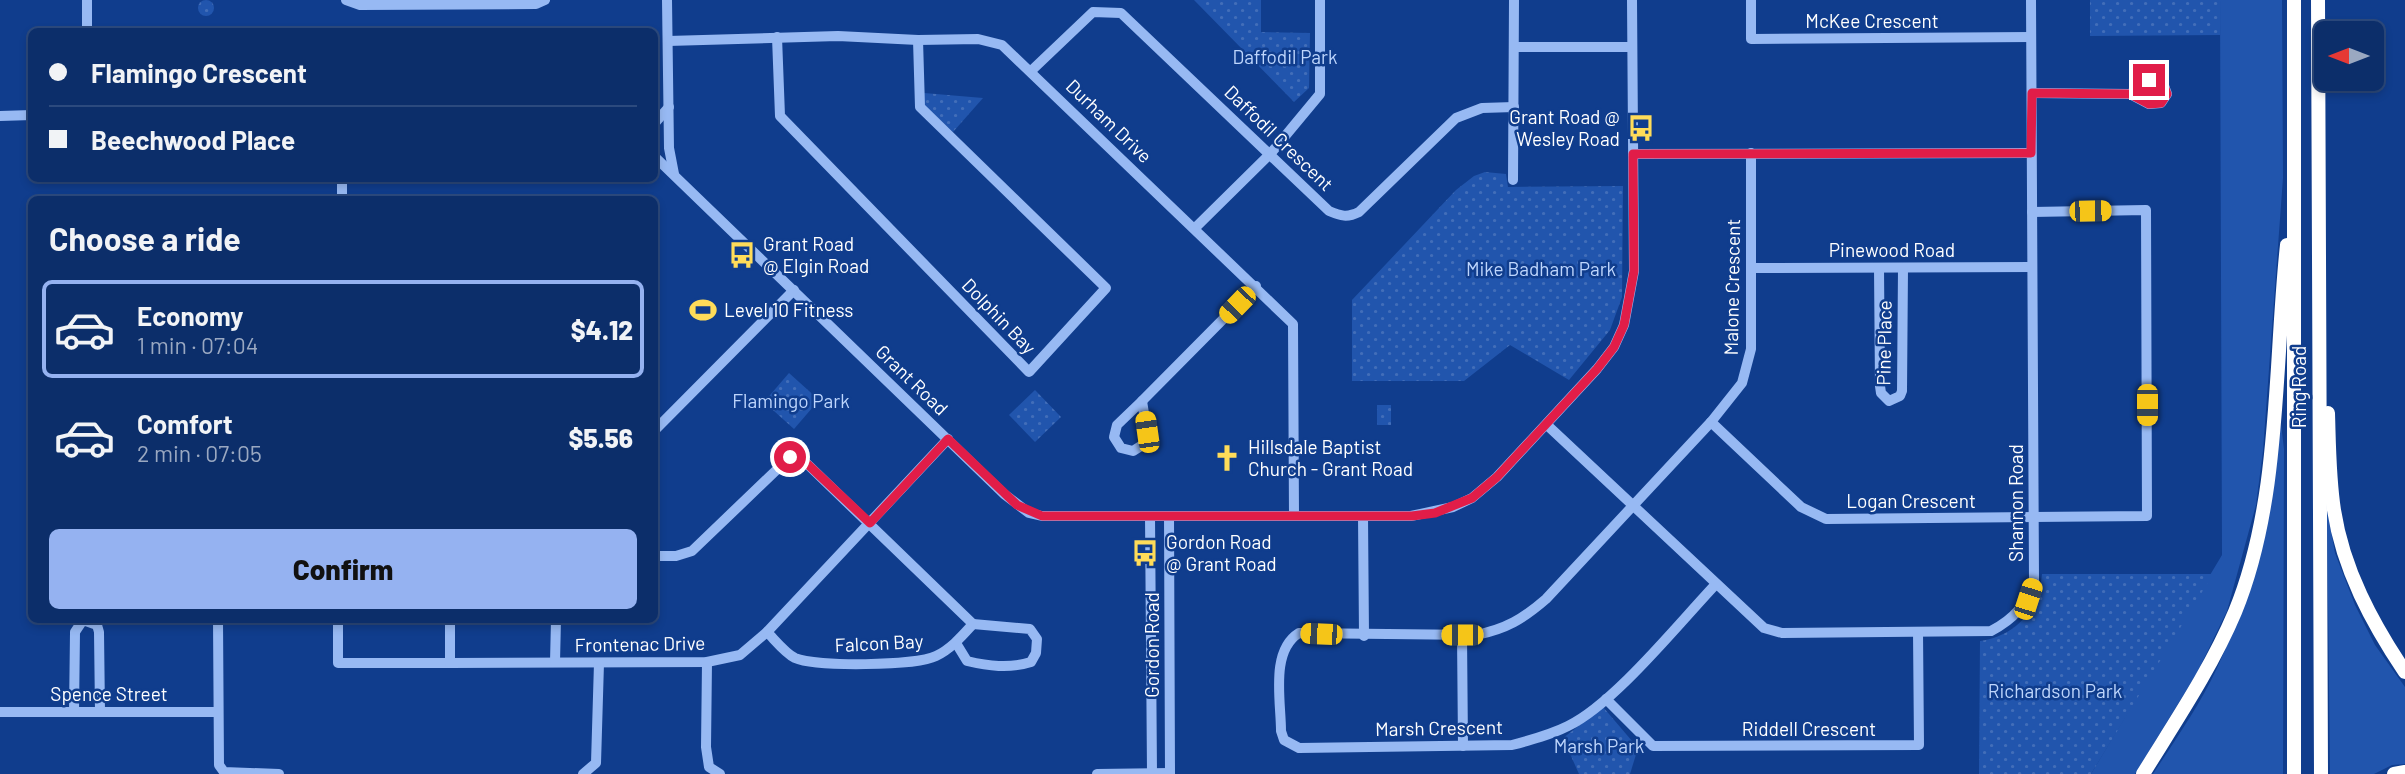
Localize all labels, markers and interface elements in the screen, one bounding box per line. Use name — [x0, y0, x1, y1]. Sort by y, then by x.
street label: McKee Crescent — [1805, 9, 1939, 32]
north arrow — [2314, 21, 2384, 91]
map controls — [2314, 21, 2384, 91]
park label: Daffodil Park — [1233, 45, 1337, 68]
text: Flamingo Crescent — [91, 57, 307, 88]
route end — [2133, 64, 2165, 96]
street label: Durham Drive — [1062, 74, 1157, 167]
street label: Daffodil Crescent — [1220, 80, 1338, 195]
place label: Grant Road @ Wesley Road — [1509, 105, 1620, 150]
bus stop icon: Grant Road @ Wesley Road — [1626, 113, 1656, 143]
text: Beechwood Place — [91, 124, 295, 155]
car — [2069, 200, 2112, 222]
street label: Malone Crescent — [1719, 218, 1744, 355]
text: Choose a ride — [49, 219, 241, 257]
place label: Grant Road @ Elgin Road — [763, 232, 869, 277]
street label: Pinewood Road — [1829, 238, 1955, 261]
bus stop icon: Grant Road @ Elgin Road — [727, 240, 757, 270]
park label: Mike Badham Park — [1466, 257, 1616, 280]
street label: Dolphin Bay — [958, 273, 1041, 358]
car — [1215, 283, 1260, 327]
sports icon: Level 10 Fitness — [688, 295, 718, 325]
icon: car — [53, 298, 116, 361]
place label: Level 10 Fitness — [724, 298, 853, 321]
text: Economy — [137, 300, 243, 331]
street label: Pine Place — [1871, 300, 1896, 386]
text: $4.12 — [571, 314, 633, 345]
text: 1 min · 07:04 — [137, 331, 258, 359]
street label: Grant Road — [872, 340, 953, 420]
street label: Ring Road — [2287, 346, 2310, 428]
car — [2137, 384, 2158, 426]
park label: Flamingo Park — [732, 389, 850, 412]
icon: car — [53, 406, 116, 469]
text: Comfort — [137, 408, 233, 439]
car — [1134, 410, 1161, 454]
text: $5.56 — [568, 422, 633, 453]
place label: Hillsdale Baptist Church - Grant Road — [1248, 435, 1413, 480]
text: 2 min · 07:05 — [137, 439, 262, 467]
route start — [774, 441, 806, 473]
church icon: Hillsdale Baptist Church - Grant Road — [1212, 443, 1242, 473]
street label: Shannon Road — [2004, 444, 2027, 562]
street label: Logan Crescent — [1846, 489, 1976, 512]
button: Confirm — [49, 529, 637, 609]
place label: Gordon Road @ Grant Road — [1166, 530, 1277, 575]
bus stop icon: Gordon Road @ Grant Road — [1130, 538, 1160, 568]
car — [2012, 576, 2045, 622]
street label: Gordon Road — [1140, 592, 1163, 698]
car — [1300, 623, 1343, 645]
car — [1442, 625, 1484, 646]
street label: Falcon Bay — [834, 629, 924, 656]
street label: Frontenac Drive — [574, 631, 706, 656]
park label: Richardson Park — [1988, 679, 2122, 702]
street label: Spence Street — [50, 682, 168, 705]
street label: Marsh Crescent — [1375, 715, 1503, 740]
street label: Riddell Crescent — [1742, 717, 1876, 740]
park label: Marsh Park — [1554, 734, 1644, 757]

